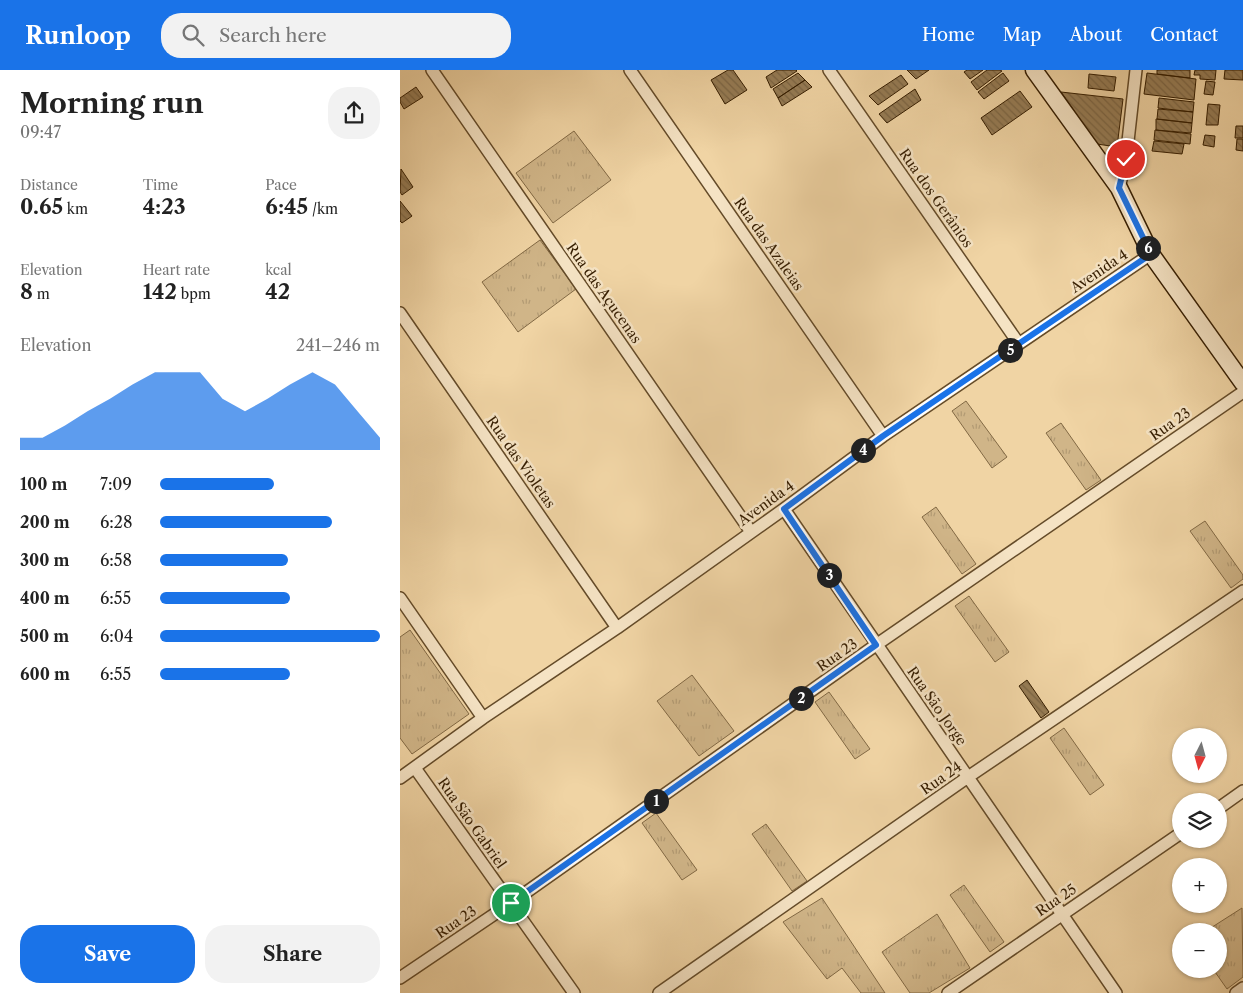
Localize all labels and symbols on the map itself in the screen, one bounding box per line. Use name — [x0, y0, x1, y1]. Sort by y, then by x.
pin — [1105, 138, 1147, 180]
street label: Rua dos Gerânios — [895, 145, 977, 251]
street label: Rua das Azaleias — [730, 194, 808, 294]
pin: 6 — [1136, 236, 1160, 260]
street label: Rua das Açucenas — [563, 239, 645, 347]
street label: Avenida 4 — [1066, 245, 1131, 297]
pin: 5 — [998, 338, 1022, 362]
street label: Rua 23 — [1146, 404, 1194, 444]
street label: Rua das Violetas — [483, 412, 559, 512]
pin: 4 — [850, 438, 876, 462]
street label: Avenida 4 — [734, 477, 798, 530]
pin: 3 — [816, 562, 842, 588]
street label: Rua 23 — [813, 635, 861, 675]
street label: Rua São Jorge — [903, 663, 971, 749]
pin: 2 — [788, 686, 814, 710]
north arrow — [1172, 728, 1228, 782]
street label: Rua 24 — [917, 757, 965, 799]
street label: Rua São Gabriel — [434, 774, 510, 872]
pin: 1 — [644, 788, 668, 814]
street label: Rua 25 — [1032, 880, 1080, 920]
pin — [490, 882, 532, 924]
street label: Rua 23 — [432, 902, 480, 942]

